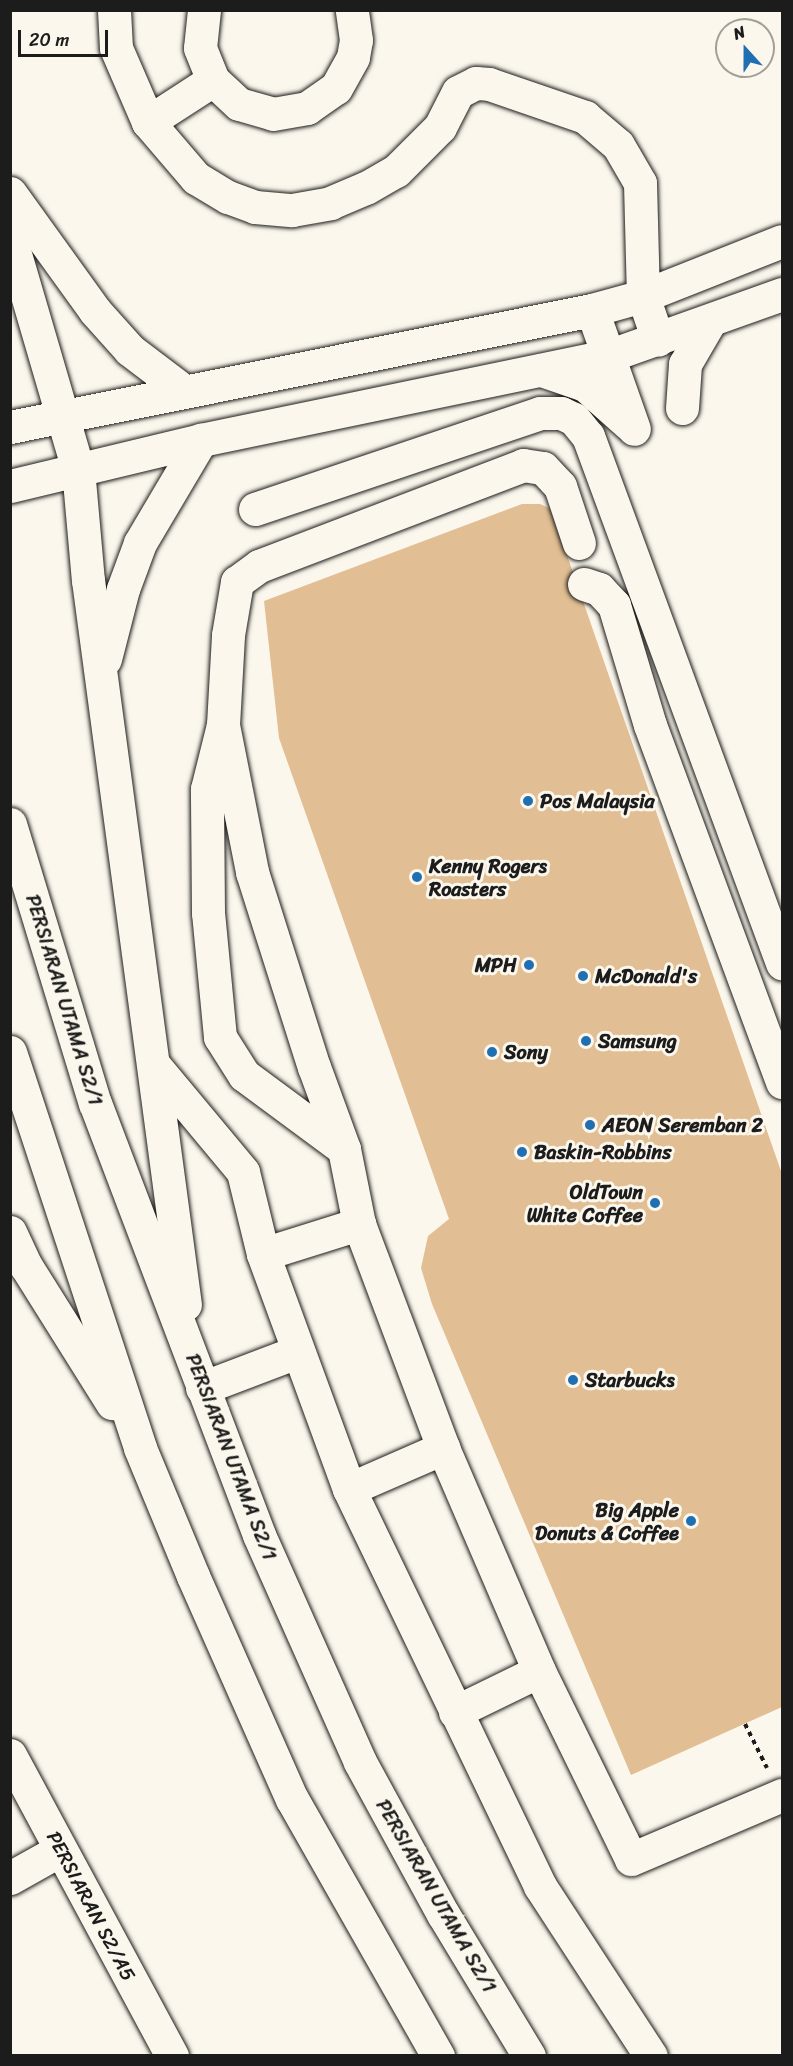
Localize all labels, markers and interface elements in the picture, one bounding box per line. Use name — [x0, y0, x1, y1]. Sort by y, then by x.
text: N — [729, 17, 749, 48]
scale bar — [21, 18, 111, 56]
north arrow — [715, 18, 775, 78]
text: 20 m — [29, 24, 69, 56]
place label: Pos Malaysia — [540, 789, 653, 813]
marker: Pos Malaysia — [521, 794, 535, 808]
place label: Kenny Rogers Roasters — [429, 854, 548, 901]
marker: Kenny Rogers Roasters — [410, 870, 424, 884]
street label: PERSIARAN UTAMA S2/1 — [20, 891, 108, 1109]
place label: MPH — [475, 953, 517, 977]
marker: MPH — [522, 958, 536, 972]
place label: McDonald's — [595, 964, 697, 988]
marker: McDonald's — [576, 969, 590, 983]
place label: Samsung — [598, 1029, 677, 1053]
marker: Samsung — [579, 1034, 593, 1048]
place label: Sony — [504, 1040, 548, 1064]
marker: Sony — [485, 1045, 499, 1059]
place label: AEON Seremban 2 — [602, 1113, 763, 1137]
marker: AEON Seremban 2 — [583, 1118, 597, 1132]
place label: Baskin-Robbins — [534, 1140, 671, 1164]
marker: Baskin-Robbins — [515, 1145, 529, 1159]
place label: OldTown White Coffee — [527, 1180, 643, 1227]
marker: OldTown White Coffee — [648, 1196, 662, 1210]
street label: PERSIARAN UTAMA S2/1 — [180, 1349, 282, 1565]
place label: Starbucks — [585, 1368, 675, 1392]
marker: Starbucks — [566, 1373, 580, 1387]
place label: Big Apple Donuts & Coffee — [535, 1498, 679, 1545]
marker: Big Apple Donuts & Coffee — [684, 1514, 698, 1528]
street label: PERSIARAN UTAMA S2/1 — [370, 1794, 502, 1998]
street label: PERSIARAN S2/A5 — [41, 1826, 141, 1986]

